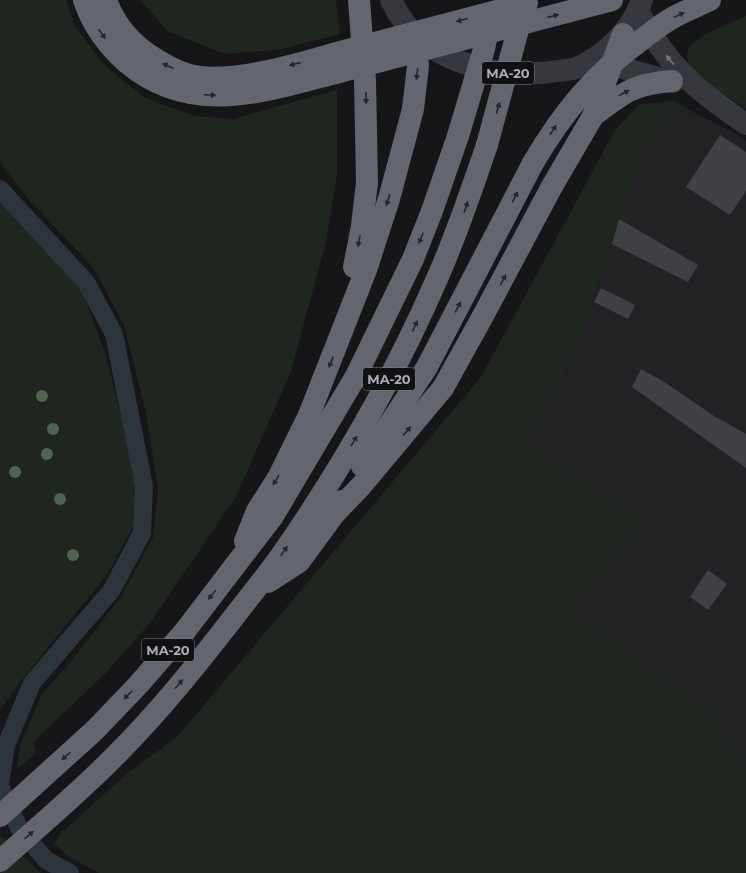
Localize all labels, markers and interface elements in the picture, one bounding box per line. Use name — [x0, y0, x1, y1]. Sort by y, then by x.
one-way arrow — [547, 12, 559, 18]
one-way arrow — [673, 12, 685, 18]
one-way arrow — [456, 17, 468, 23]
one-way arrow — [98, 29, 106, 40]
one-way arrow — [665, 54, 674, 65]
one-way arrow — [289, 62, 302, 68]
road number: MA-20 — [482, 62, 534, 84]
one-way arrow — [163, 63, 174, 69]
one-way arrow — [414, 67, 420, 80]
one-way arrow — [618, 90, 630, 96]
one-way arrow — [204, 92, 216, 99]
one-way arrow — [363, 92, 369, 105]
one-way arrow — [495, 101, 501, 113]
one-way arrow — [549, 125, 557, 135]
one-way arrow — [512, 192, 518, 203]
one-way arrow — [385, 194, 391, 206]
one-way arrow — [463, 200, 469, 212]
one-way arrow — [418, 233, 424, 244]
one-way arrow — [356, 235, 362, 247]
one-way arrow — [499, 274, 506, 286]
one-way arrow — [454, 302, 461, 313]
one-way arrow — [412, 321, 418, 332]
one-way arrow — [327, 356, 333, 368]
road number: MA-20 — [363, 368, 415, 390]
one-way arrow — [402, 425, 411, 436]
one-way arrow — [350, 435, 357, 447]
one-way arrow — [273, 474, 280, 486]
one-way arrow — [280, 546, 288, 556]
one-way arrow — [207, 590, 216, 601]
road number: MA-20 — [142, 639, 194, 661]
one-way arrow — [175, 679, 184, 689]
one-way arrow — [123, 690, 133, 700]
one-way arrow — [60, 752, 71, 761]
one-way arrow — [24, 830, 34, 840]

